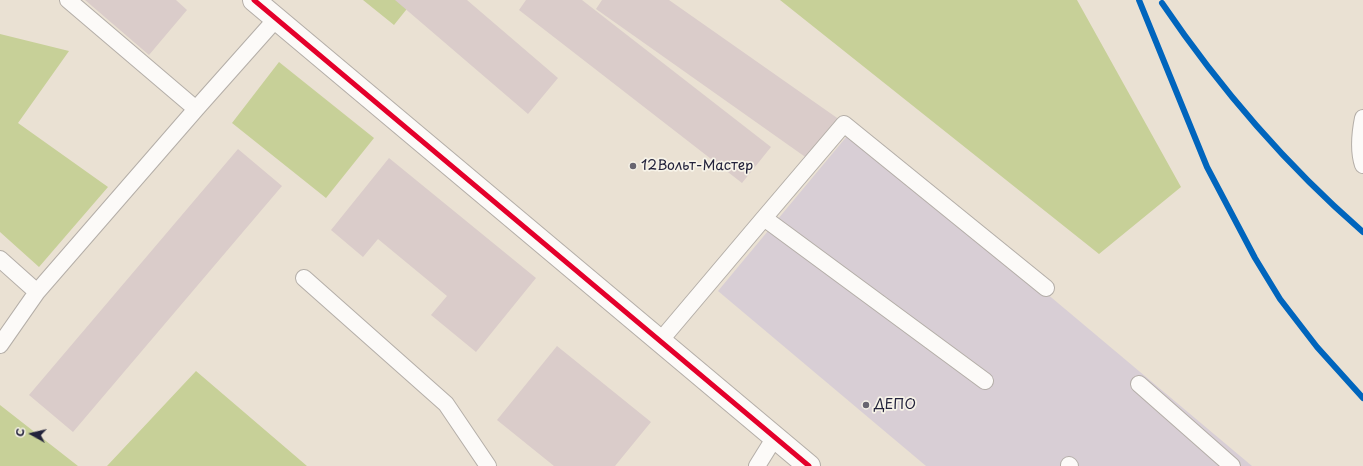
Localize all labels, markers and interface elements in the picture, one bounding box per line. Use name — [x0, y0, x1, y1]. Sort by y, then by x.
place label: 12Вольт-Мастер — [641, 158, 753, 174]
marker: 12Вольт-Мастер — [628, 161, 638, 171]
place label: ДЕПО — [874, 397, 916, 413]
marker: ДЕПО — [861, 400, 871, 410]
north arrow — [12, 414, 52, 454]
text: С — [11, 427, 29, 438]

